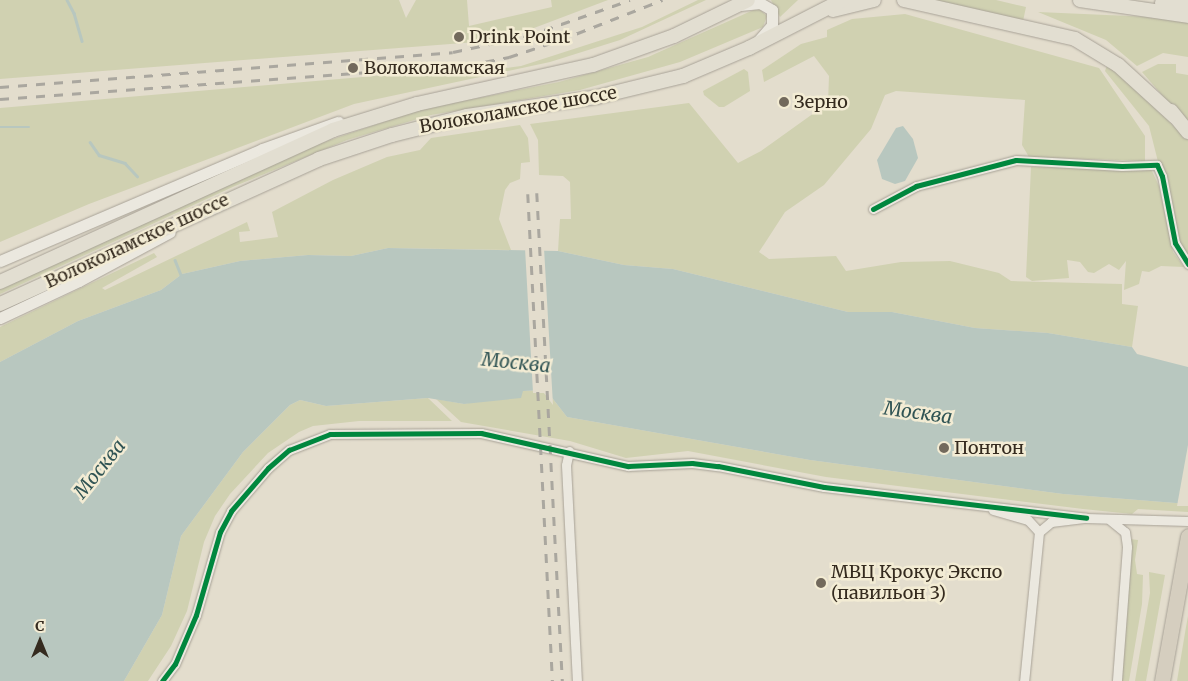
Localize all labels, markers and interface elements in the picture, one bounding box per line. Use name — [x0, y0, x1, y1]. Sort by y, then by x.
place label: Drink Point — [469, 26, 570, 48]
marker: Drink Point — [453, 31, 465, 43]
place label: Волоколамская — [364, 57, 505, 79]
marker: Волоколамская — [346, 61, 360, 75]
street label: Волоколамское шоссе — [418, 82, 618, 138]
place label: Зерно — [794, 91, 848, 113]
marker: Зерно — [778, 96, 790, 108]
street label: Волоколамское шоссе — [42, 189, 232, 293]
water label: Москва — [480, 348, 552, 378]
water label: Москва — [882, 397, 954, 429]
water label: Москва — [69, 435, 131, 503]
place label: Понтон — [954, 437, 1024, 459]
marker: Понтон — [938, 442, 950, 454]
place label: МВЦ Крокус Экспо (павильон 3) — [831, 562, 1002, 604]
marker: МВЦ Крокус Экспо (павильон 3) — [815, 577, 827, 589]
north arrow — [15, 616, 65, 666]
text: С — [35, 617, 45, 635]

